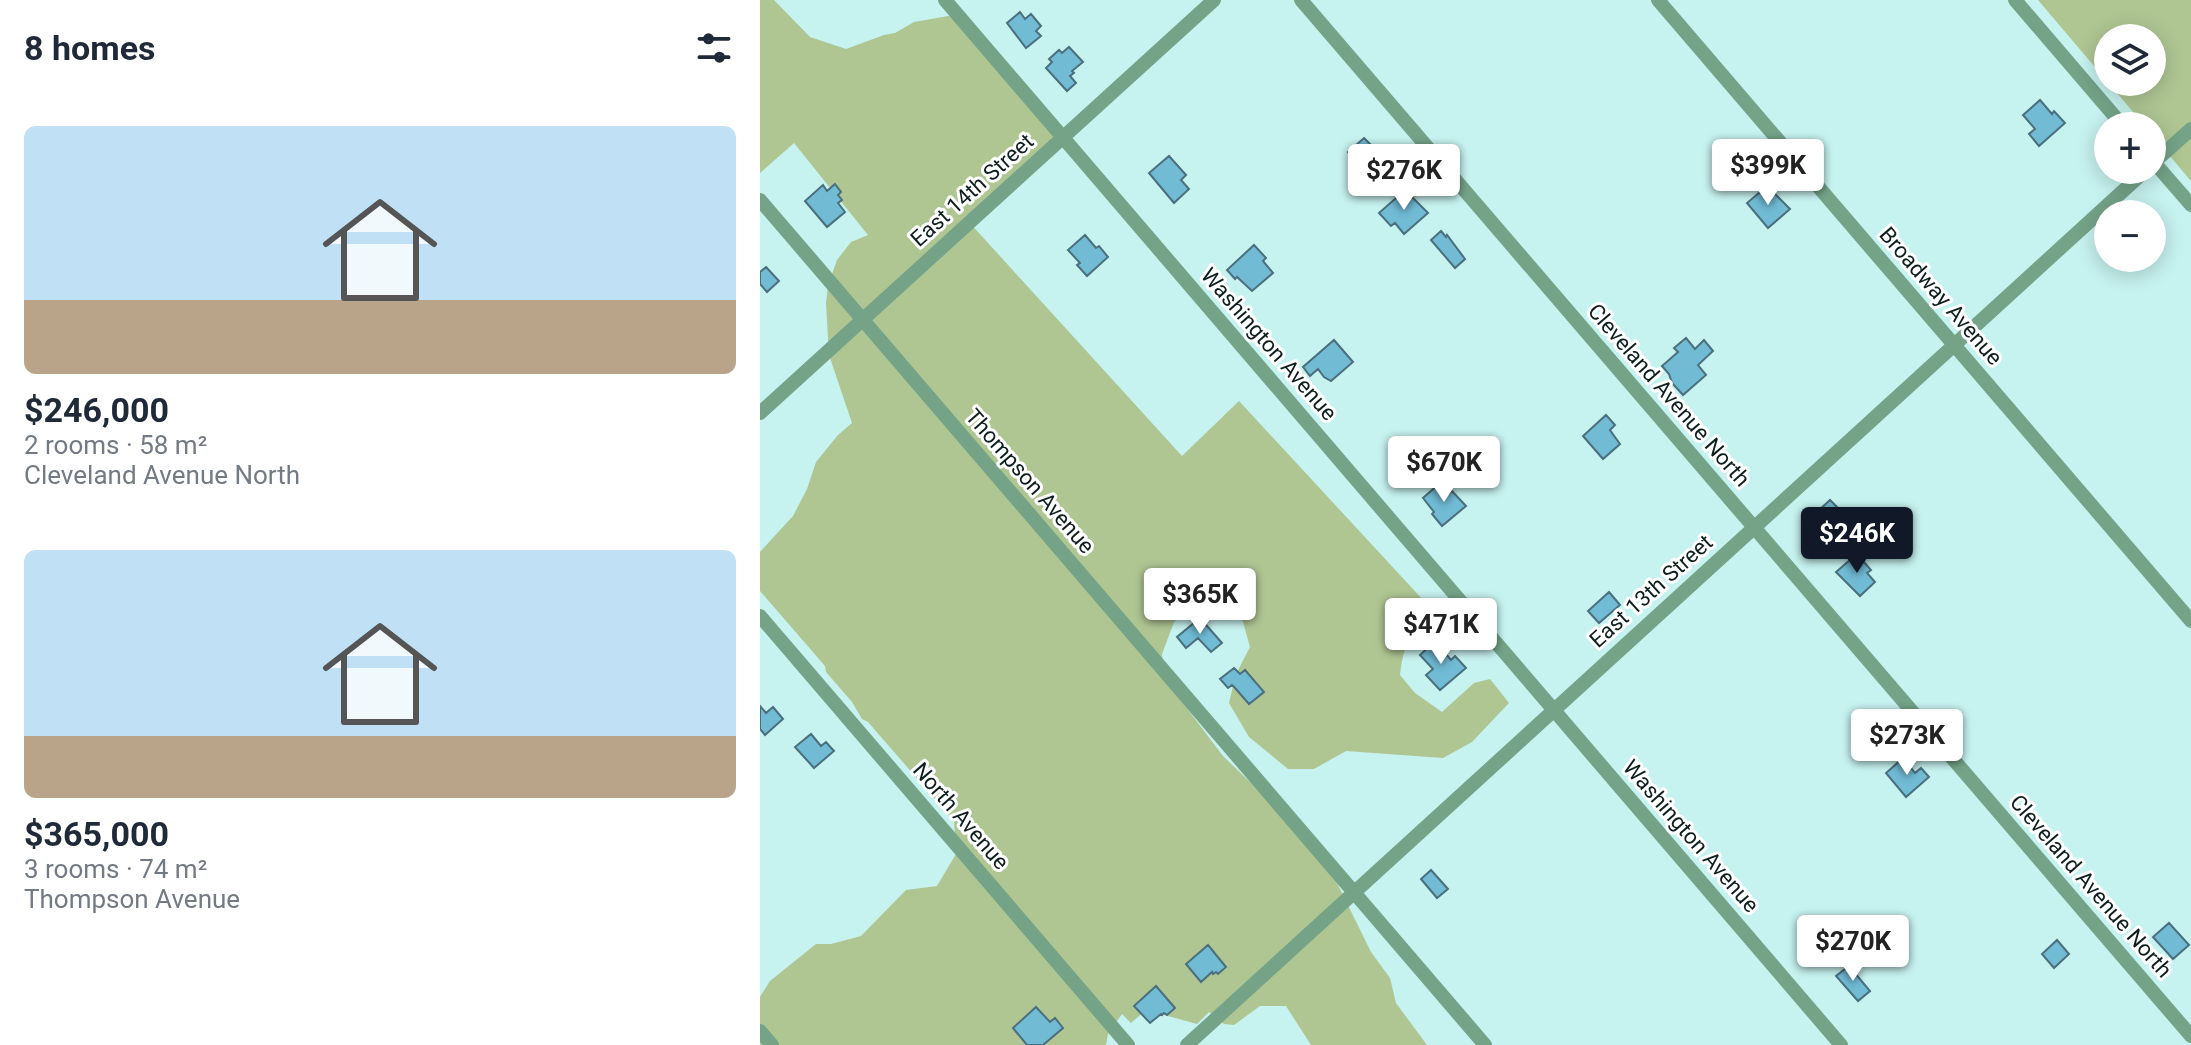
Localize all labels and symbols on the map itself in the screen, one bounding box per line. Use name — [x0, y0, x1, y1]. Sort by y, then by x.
street label: East 14th Street — [906, 129, 1038, 251]
pin: $399K — [1712, 139, 1824, 207]
pin: $276K — [1348, 144, 1460, 212]
street label: Broadway Avenue — [1874, 222, 2008, 370]
street label: Washington Avenue — [1196, 263, 1342, 425]
street label: Cleveland Avenue North — [1583, 299, 1755, 491]
street label: Thompson Avenue — [961, 404, 1099, 558]
pin: $670K — [1388, 436, 1500, 504]
pin: $246K — [1801, 507, 1913, 575]
street label: East 13th Street — [1585, 530, 1717, 652]
pin: $365K — [1144, 568, 1256, 636]
pin: $471K — [1385, 598, 1497, 666]
pin: $273K — [1851, 709, 1963, 777]
street label: Washington Avenue — [1618, 755, 1764, 917]
street label: North Avenue — [908, 758, 1014, 874]
street label: Cleveland Avenue North — [2005, 790, 2177, 982]
pin: $270K — [1797, 915, 1909, 983]

